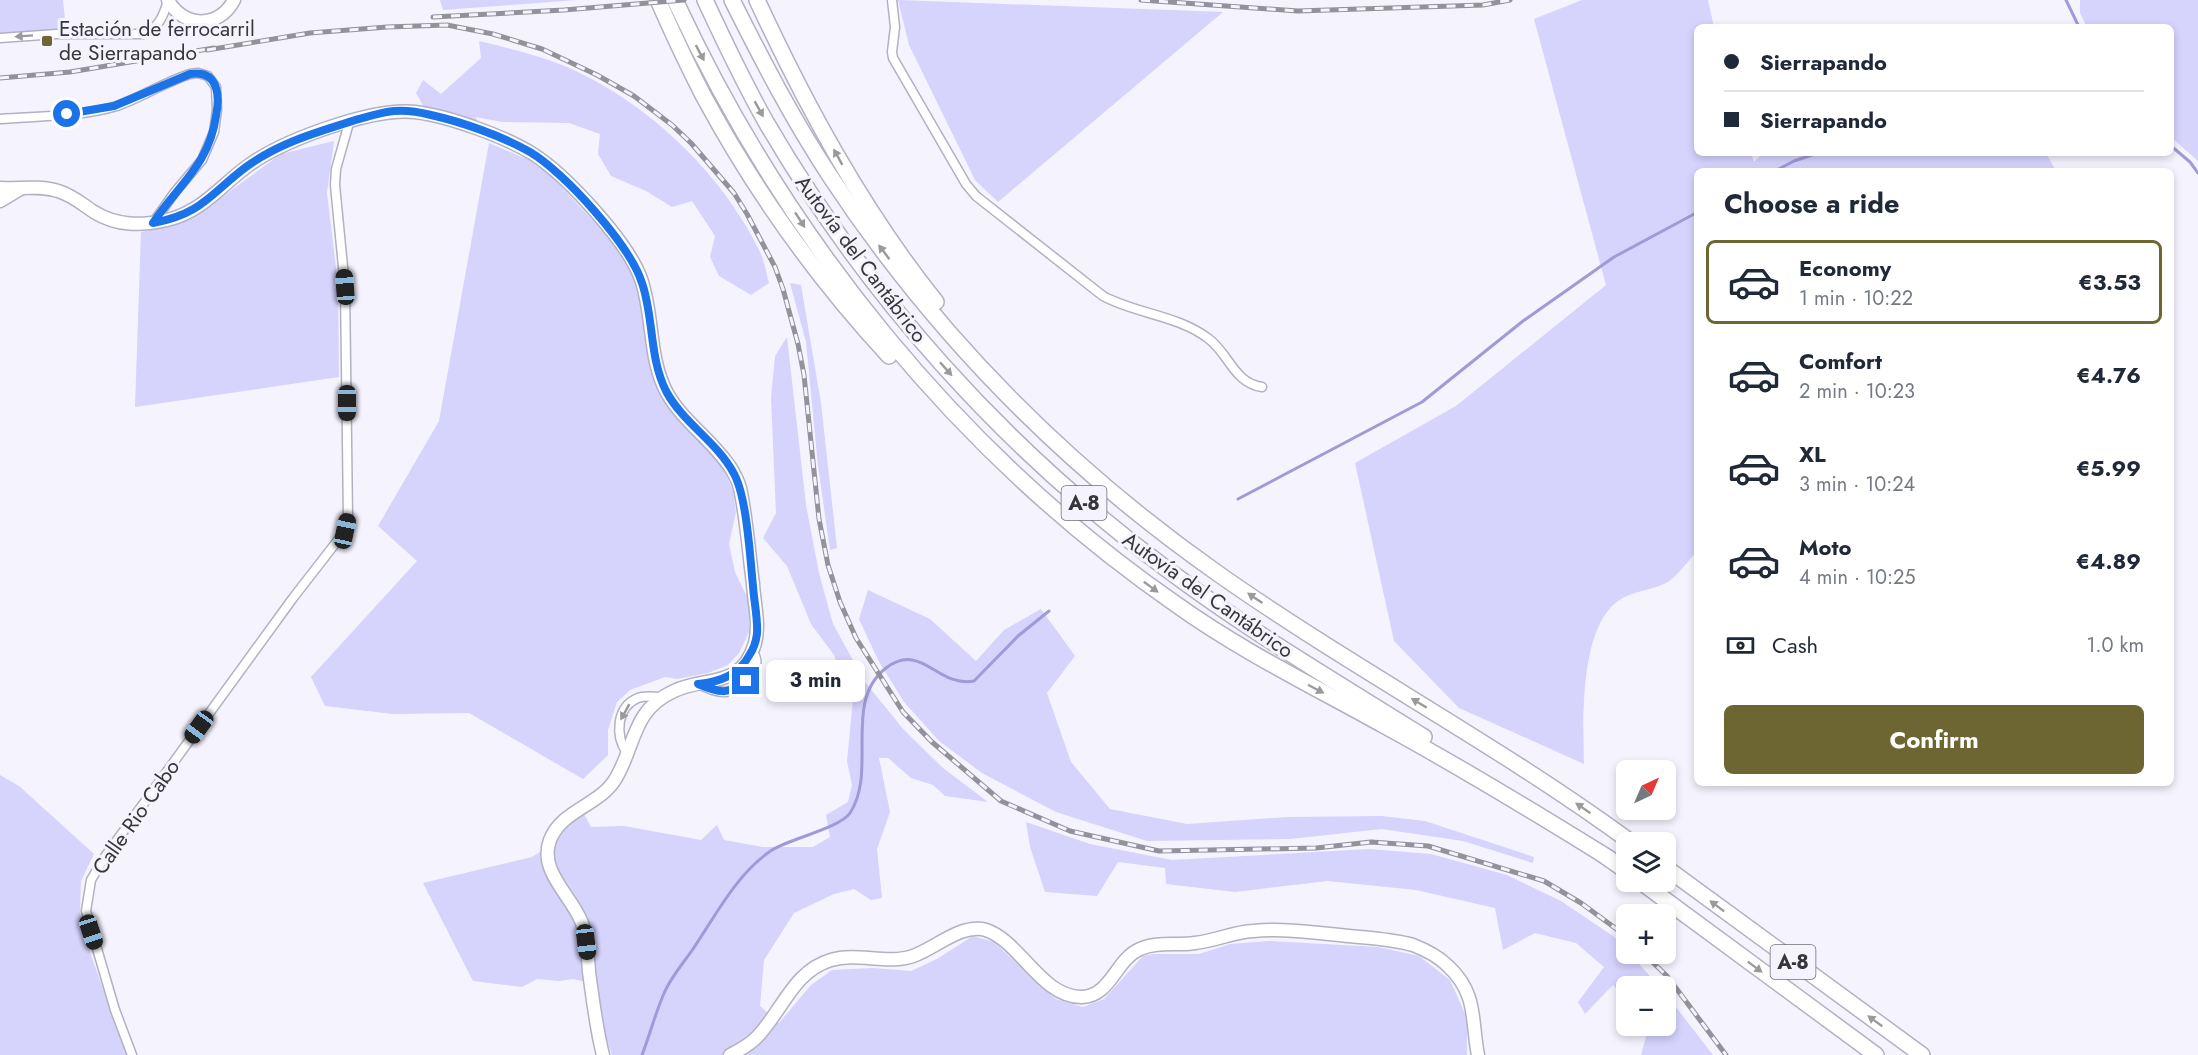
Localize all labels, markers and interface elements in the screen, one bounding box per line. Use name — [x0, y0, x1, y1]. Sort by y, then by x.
place label: Estación de ferrocarril de Sierrapando — [59, 14, 255, 68]
one-way arrow — [14, 32, 33, 41]
marker: Estación de ferrocarril de Sierrapando — [40, 34, 54, 48]
one-way arrow — [695, 44, 705, 61]
text: Sierrapando — [1760, 46, 1887, 78]
route start — [53, 100, 80, 127]
one-way arrow — [754, 101, 764, 118]
text: Sierrapando — [1760, 104, 1887, 136]
one-way arrow — [833, 148, 843, 165]
street label: Autovía del Cantábrico — [788, 169, 934, 349]
text: Choose a ride — [1724, 184, 1899, 223]
one-way arrow — [794, 212, 805, 228]
one-way arrow — [878, 245, 890, 260]
text: Economy — [1799, 252, 1891, 284]
icon: car — [1727, 255, 1781, 309]
text: €3.53 — [2078, 266, 2141, 298]
car — [335, 268, 355, 306]
text: 1 min · 10:22 — [1799, 284, 1913, 313]
text: Comfort — [1799, 345, 1882, 377]
icon: car — [1727, 348, 1781, 402]
text: €4.76 — [2076, 359, 2141, 391]
one-way arrow — [939, 361, 952, 376]
text: 2 min · 10:23 — [1799, 377, 1915, 406]
car — [338, 385, 356, 421]
text: XL — [1799, 438, 1826, 470]
icon: car — [1727, 441, 1781, 495]
text: €5.99 — [2076, 452, 2141, 484]
text: 3 min · 10:24 — [1799, 470, 1915, 499]
road number: A-8 — [1062, 486, 1106, 520]
car — [332, 512, 358, 550]
street label: Autovía del Cantábrico — [1116, 525, 1300, 665]
text: Moto — [1799, 531, 1852, 563]
icon: car — [1727, 534, 1781, 588]
text: €4.89 — [2076, 545, 2141, 577]
text: 4 min · 10:25 — [1799, 563, 1916, 592]
one-way arrow — [1143, 580, 1158, 592]
one-way arrow — [1246, 593, 1263, 604]
icon: cash — [1724, 629, 1757, 662]
text: Cash — [1772, 629, 1818, 661]
text: 1.0 km — [2087, 631, 2144, 660]
callout: 3 min — [767, 660, 866, 702]
text: 3 min — [790, 666, 841, 695]
route end — [732, 667, 759, 694]
one-way arrow — [1308, 684, 1325, 694]
one-way arrow — [1411, 697, 1428, 708]
one-way arrow — [620, 704, 630, 721]
button: Confirm — [1724, 705, 2144, 774]
car — [181, 707, 217, 747]
street label: Calle Rio Cabo — [85, 753, 187, 881]
north arrow — [1616, 760, 1676, 820]
map controls — [1616, 760, 1676, 1036]
one-way arrow — [1576, 802, 1592, 814]
button: layers — [1616, 832, 1676, 892]
one-way arrow — [1710, 900, 1726, 912]
button: + — [1616, 904, 1676, 964]
car — [77, 912, 105, 952]
car — [575, 923, 597, 961]
road number: A-8 — [1770, 945, 1816, 979]
one-way arrow — [1747, 961, 1763, 973]
button: − — [1616, 976, 1676, 1036]
one-way arrow — [1867, 1015, 1883, 1027]

